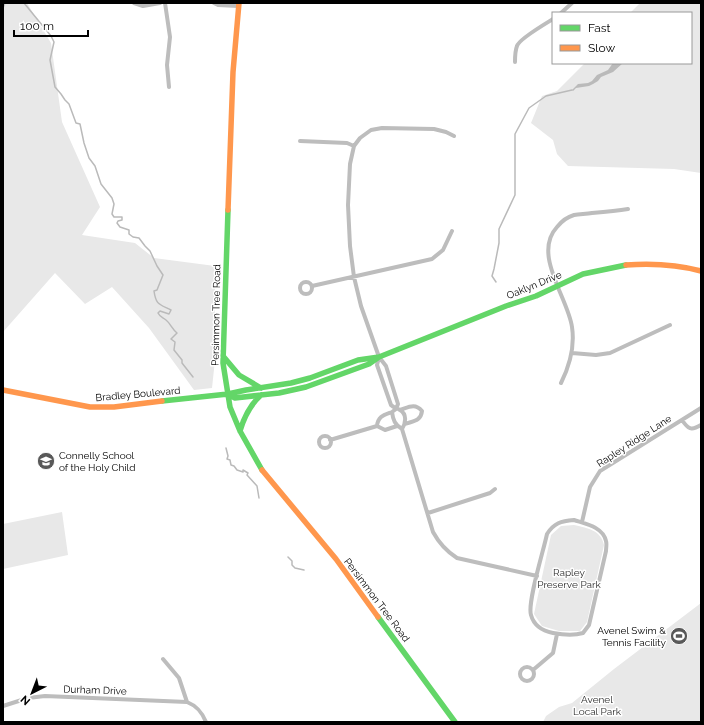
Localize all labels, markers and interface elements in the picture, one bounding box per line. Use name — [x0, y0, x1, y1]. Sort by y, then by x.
scale bar — [14, 12, 88, 38]
legend — [552, 12, 692, 64]
text: 100 m — [20, 19, 54, 33]
text: Fast — [588, 21, 611, 35]
text: Slow — [588, 41, 615, 55]
street label: Persimmon Tree Road — [210, 264, 222, 366]
street label: Oaklyn Drive — [505, 269, 563, 301]
street label: Bradley Boulevard — [95, 385, 181, 403]
street label: Rapley Ridge Lane — [595, 413, 673, 469]
place label: Connelly School of the Holy Child — [59, 450, 135, 473]
school or university icon: Connelly School of the Holy Child — [36, 451, 56, 471]
street label: Persimmon Tree Road — [342, 556, 412, 644]
park label: Rapley Preserve Park — [537, 567, 602, 590]
place label: Avenel Swim & Tennis Facility — [597, 625, 667, 648]
sports icon: Avenel Swim & Tennis Facility — [669, 626, 689, 646]
north arrow — [12, 673, 52, 713]
street label: Durham Drive — [63, 683, 127, 697]
text: N — [18, 692, 33, 708]
park label: Avenel Local Park — [573, 694, 622, 717]

